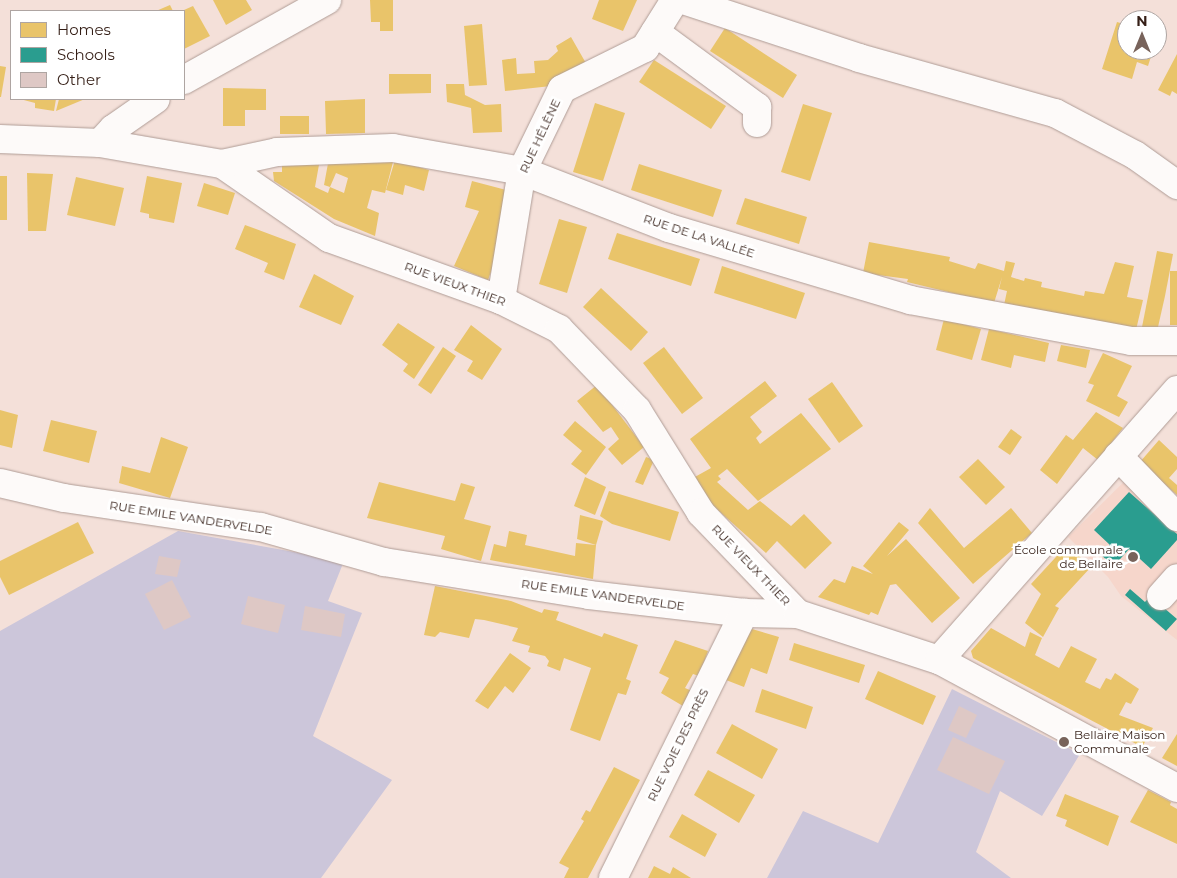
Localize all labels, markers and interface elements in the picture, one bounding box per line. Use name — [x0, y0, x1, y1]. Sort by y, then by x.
legend — [10, 10, 185, 100]
north arrow — [1117, 10, 1167, 60]
text: N — [1136, 12, 1148, 30]
text: Homes — [57, 20, 111, 39]
text: Schools — [57, 45, 115, 64]
text: Other — [57, 70, 101, 89]
street label: RUE HÉLÈNE — [517, 97, 563, 175]
street label: RUE DE LA VALLÉE — [642, 211, 756, 261]
street label: RUE VIEUX THIER — [402, 259, 508, 309]
street label: RUE EMILE VANDERVELDE — [108, 498, 274, 538]
street label: RUE VIEUX THIER — [709, 522, 793, 608]
place label: École communale de Bellaire — [1014, 543, 1123, 571]
marker: École communale de Bellaire — [1127, 551, 1139, 563]
street label: RUE EMILE VANDERVELDE — [520, 576, 686, 614]
street label: RUE VOIE DES PRÈS — [644, 686, 712, 804]
place label: Bellaire Maison Communale — [1074, 728, 1165, 756]
marker: Bellaire Maison Communale — [1058, 736, 1070, 748]

